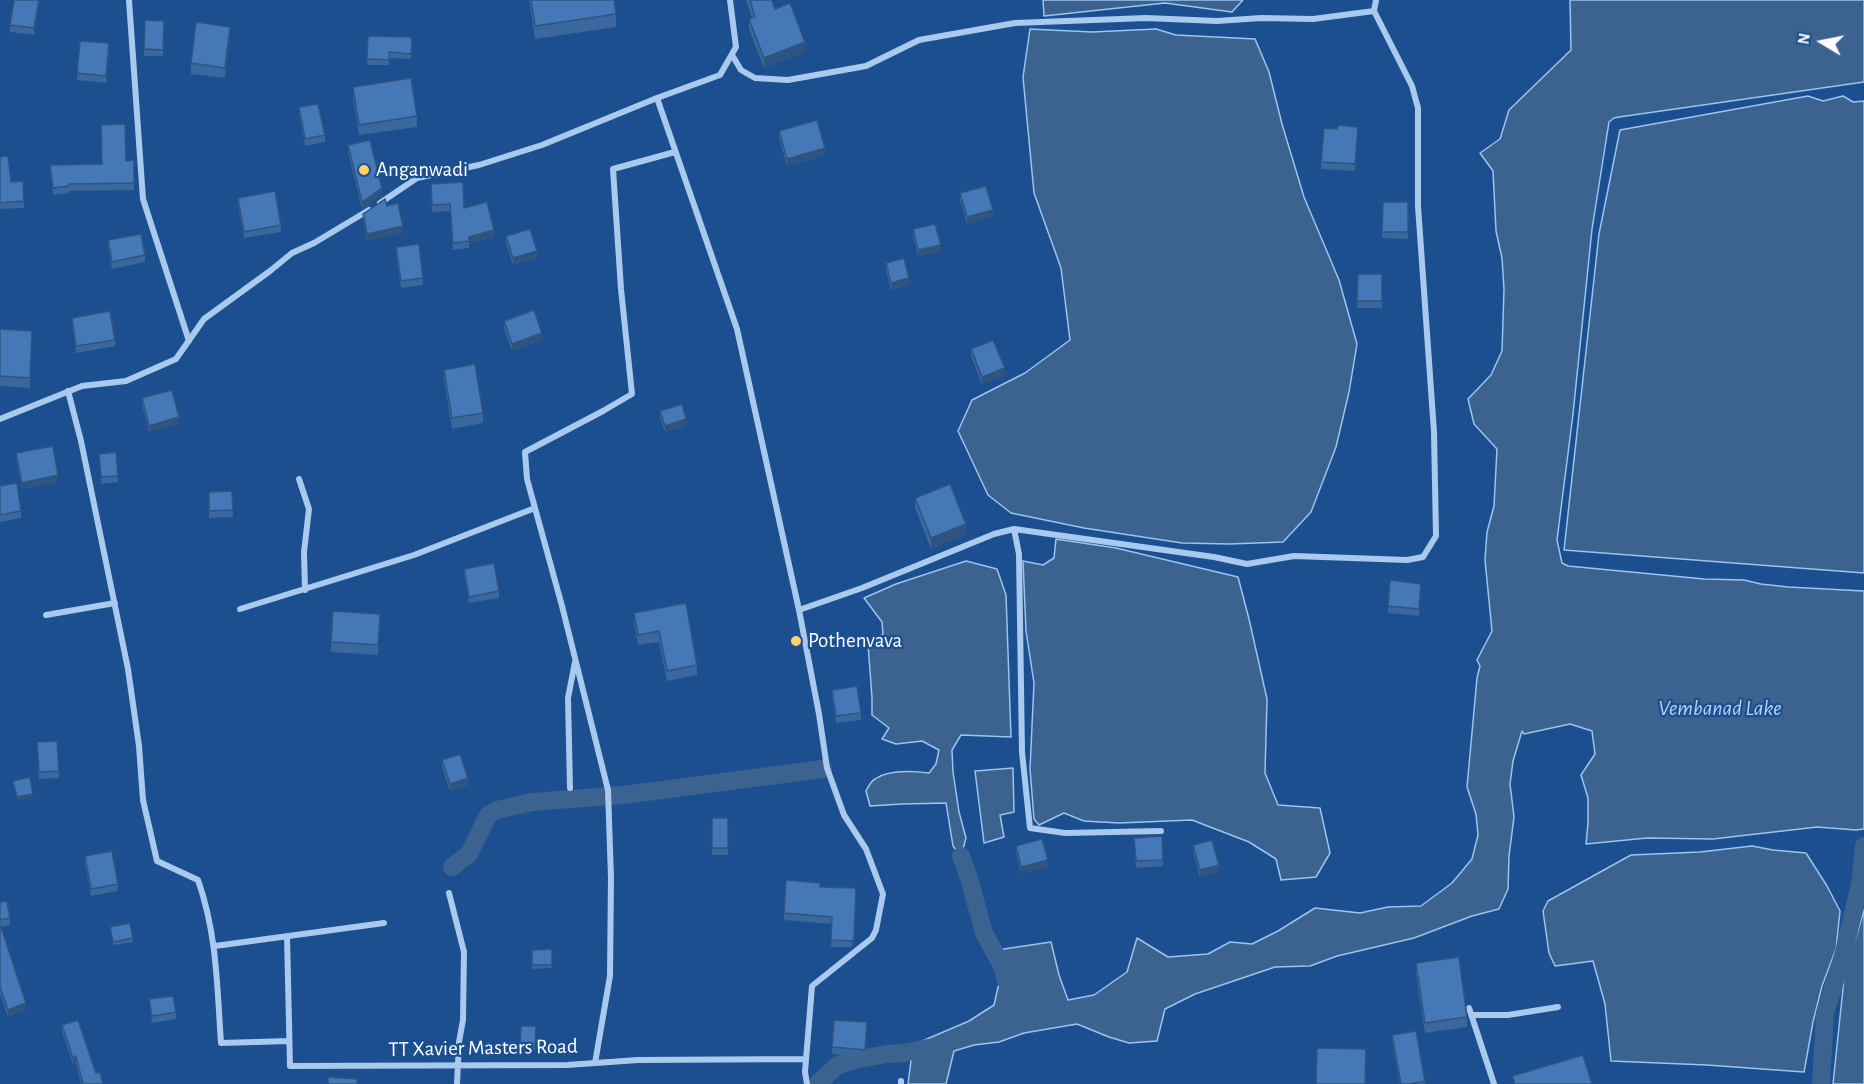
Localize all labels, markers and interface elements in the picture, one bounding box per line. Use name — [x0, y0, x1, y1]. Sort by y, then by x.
north arrow — [1792, 12, 1852, 72]
text: N — [1795, 32, 1813, 46]
place label: Anganwadi — [376, 157, 468, 183]
marker: Anganwadi — [357, 163, 371, 177]
place label: Pothenvava — [808, 628, 902, 654]
marker: Pothenvava — [789, 634, 803, 648]
water label: Vembanad Lake — [1658, 695, 1782, 721]
street label: TT Xavier Masters Road — [388, 1034, 578, 1062]

